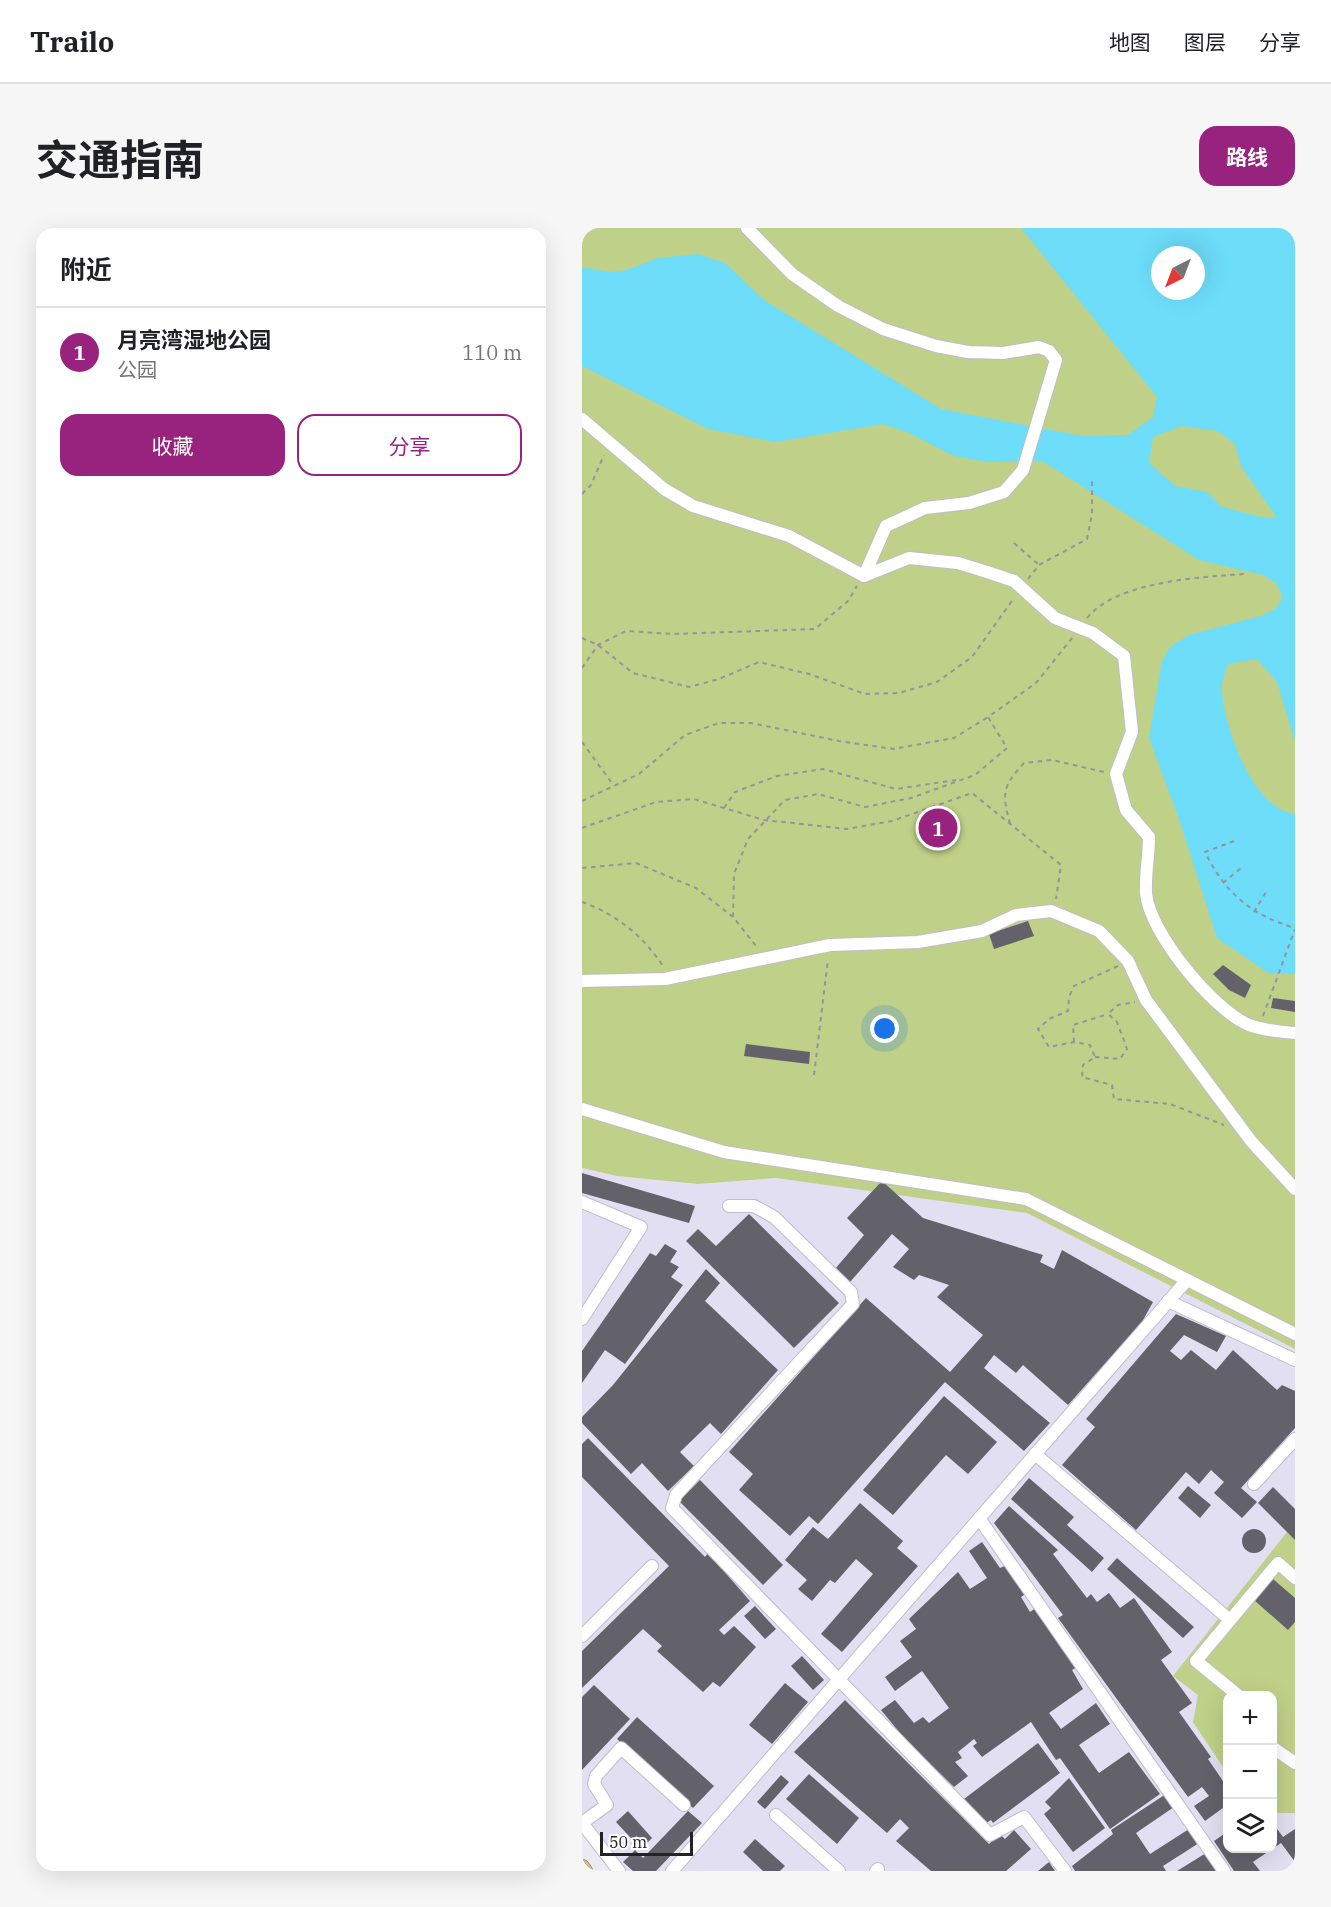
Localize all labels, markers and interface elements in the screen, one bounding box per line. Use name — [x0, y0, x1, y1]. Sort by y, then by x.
text: Trailo — [30, 23, 114, 60]
text: 地图 — [1109, 28, 1151, 56]
text: 图层 — [1184, 28, 1226, 56]
text: 分享 — [1259, 28, 1301, 56]
button: 路线 — [1199, 126, 1295, 186]
text: 交通指南 — [36, 132, 204, 187]
north arrow — [1151, 246, 1205, 300]
text: 附近 — [60, 252, 112, 286]
text: 月亮湾湿地公园 — [117, 325, 271, 354]
text: 1 — [74, 339, 86, 366]
text: 110 m — [462, 339, 522, 366]
text: 公园 — [117, 356, 157, 383]
button: 收藏 — [60, 414, 285, 476]
button: 分享 — [297, 414, 522, 476]
pin: 1 — [918, 806, 958, 850]
your location — [870, 1014, 899, 1043]
map controls — [1223, 1691, 1277, 1853]
button: + — [1223, 1691, 1277, 1745]
button: − — [1223, 1745, 1277, 1799]
button: layers — [1223, 1799, 1277, 1853]
scale bar — [600, 1829, 693, 1856]
text: 50 m — [609, 1832, 647, 1852]

